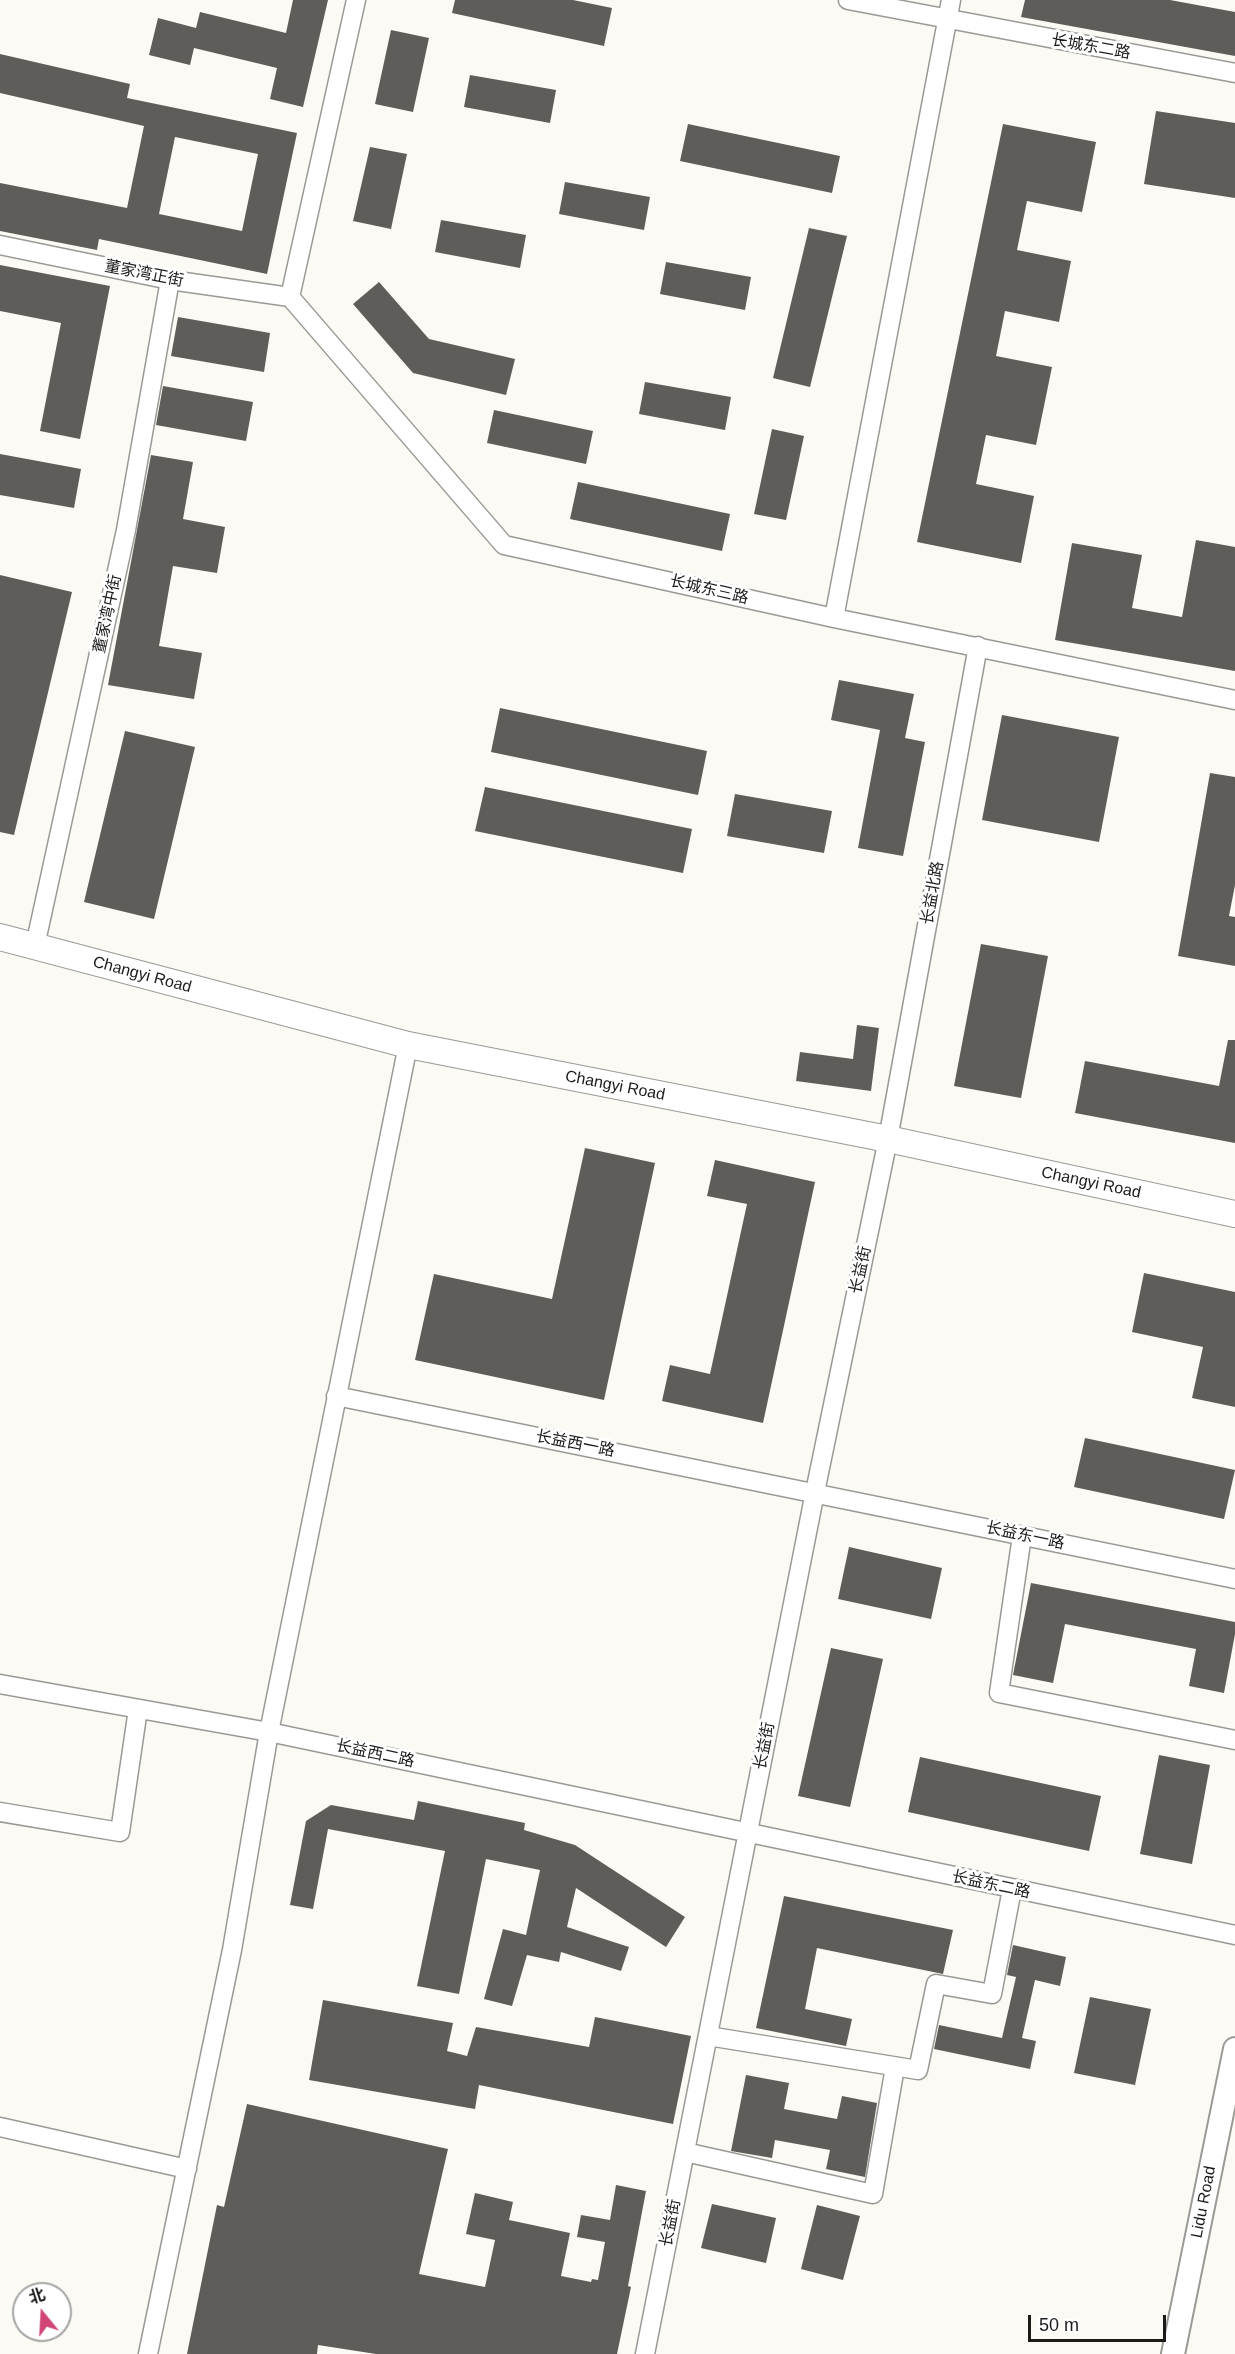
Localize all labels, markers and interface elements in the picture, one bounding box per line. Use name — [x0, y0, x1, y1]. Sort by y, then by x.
street label: 长城东二路 — [1050, 31, 1132, 63]
street label: 董家湾正街 — [103, 257, 185, 291]
street label: 长城东三路 — [668, 572, 750, 608]
street label: 董家湾中街 — [90, 573, 126, 655]
street label: 长益北路 — [918, 860, 948, 926]
street label: Changyi Road — [91, 953, 193, 997]
street label: Changyi Road — [563, 1067, 667, 1105]
street label: Changyi Road — [1039, 1163, 1143, 1203]
street label: 长益街 — [847, 1245, 875, 1295]
street label: 长益西一路 — [534, 1427, 616, 1461]
street label: 长益东一路 — [984, 1518, 1066, 1554]
street label: 长益街 — [751, 1721, 779, 1771]
street label: 长益西二路 — [334, 1736, 416, 1772]
street label: 长益东二路 — [950, 1867, 1032, 1903]
street label: Lidu Road — [1188, 2164, 1220, 2240]
street label: 长益街 — [657, 2198, 685, 2248]
north arrow — [12, 2282, 72, 2342]
text: 北 — [27, 2286, 47, 2307]
scale bar — [1031, 2303, 1169, 2341]
text: 50 m — [1039, 2315, 1079, 2335]

